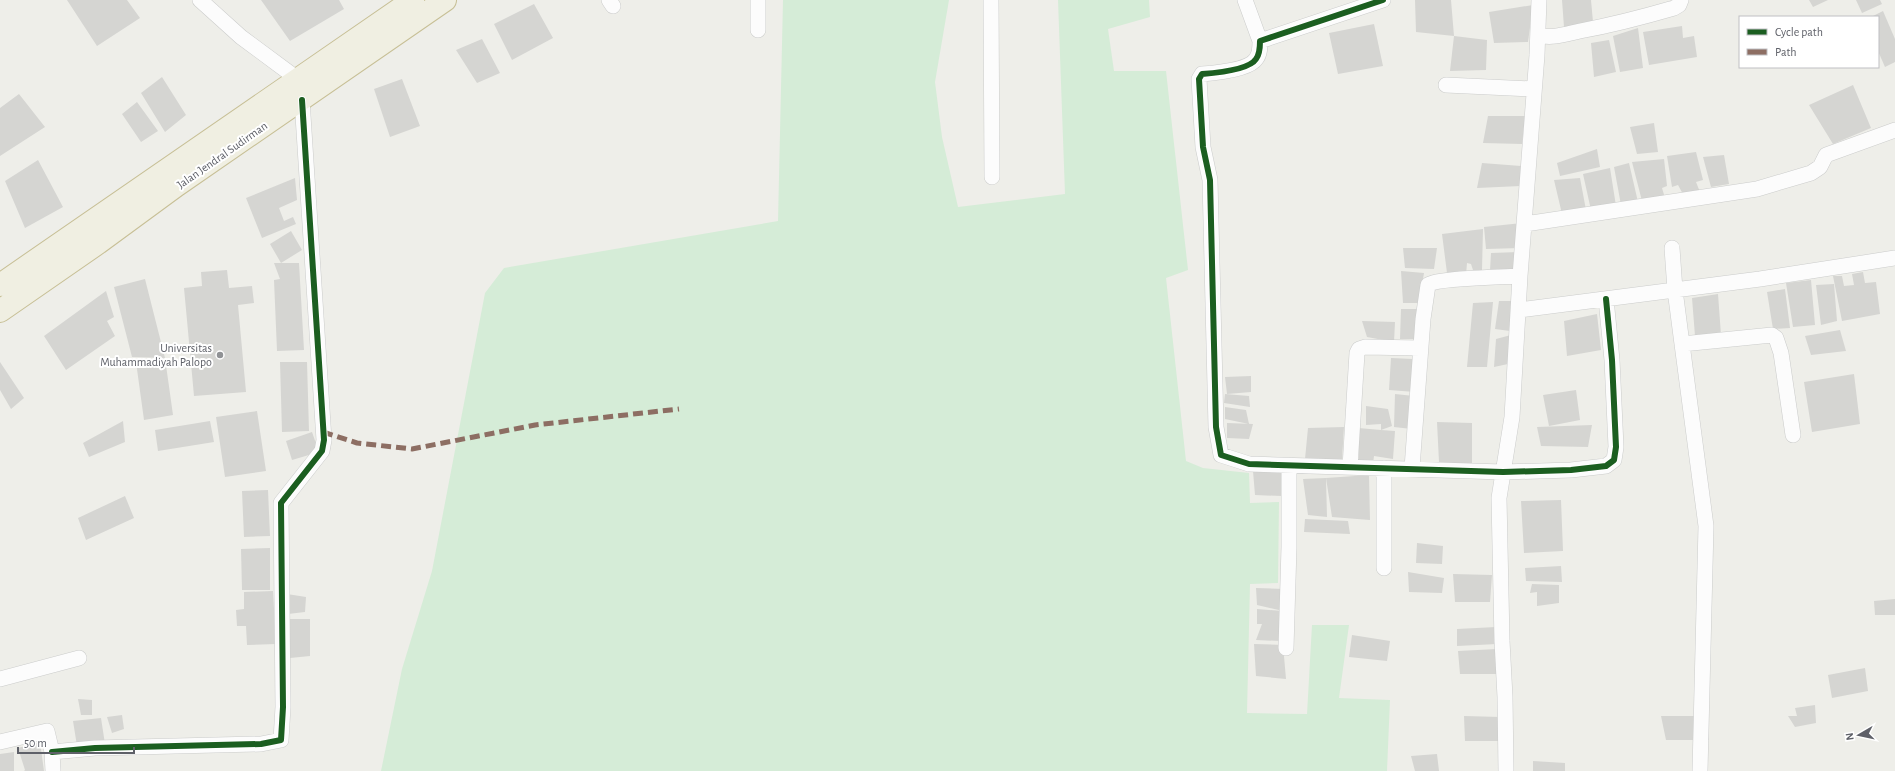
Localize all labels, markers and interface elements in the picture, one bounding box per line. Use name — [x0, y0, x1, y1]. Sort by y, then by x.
legend — [1739, 16, 1879, 68]
text: Cycle path — [1775, 26, 1823, 39]
text: Path — [1775, 46, 1797, 58]
street label: Jalan Jendral Sudirman — [175, 119, 269, 191]
place label: Universitas Muhammadiyah Palopo — [100, 342, 212, 369]
marker: Universitas Muhammadiyah Palopo — [215, 350, 225, 360]
north arrow — [1839, 715, 1879, 755]
scale bar — [18, 729, 134, 755]
text: N — [1844, 732, 1856, 741]
text: 50 m — [24, 737, 47, 749]

